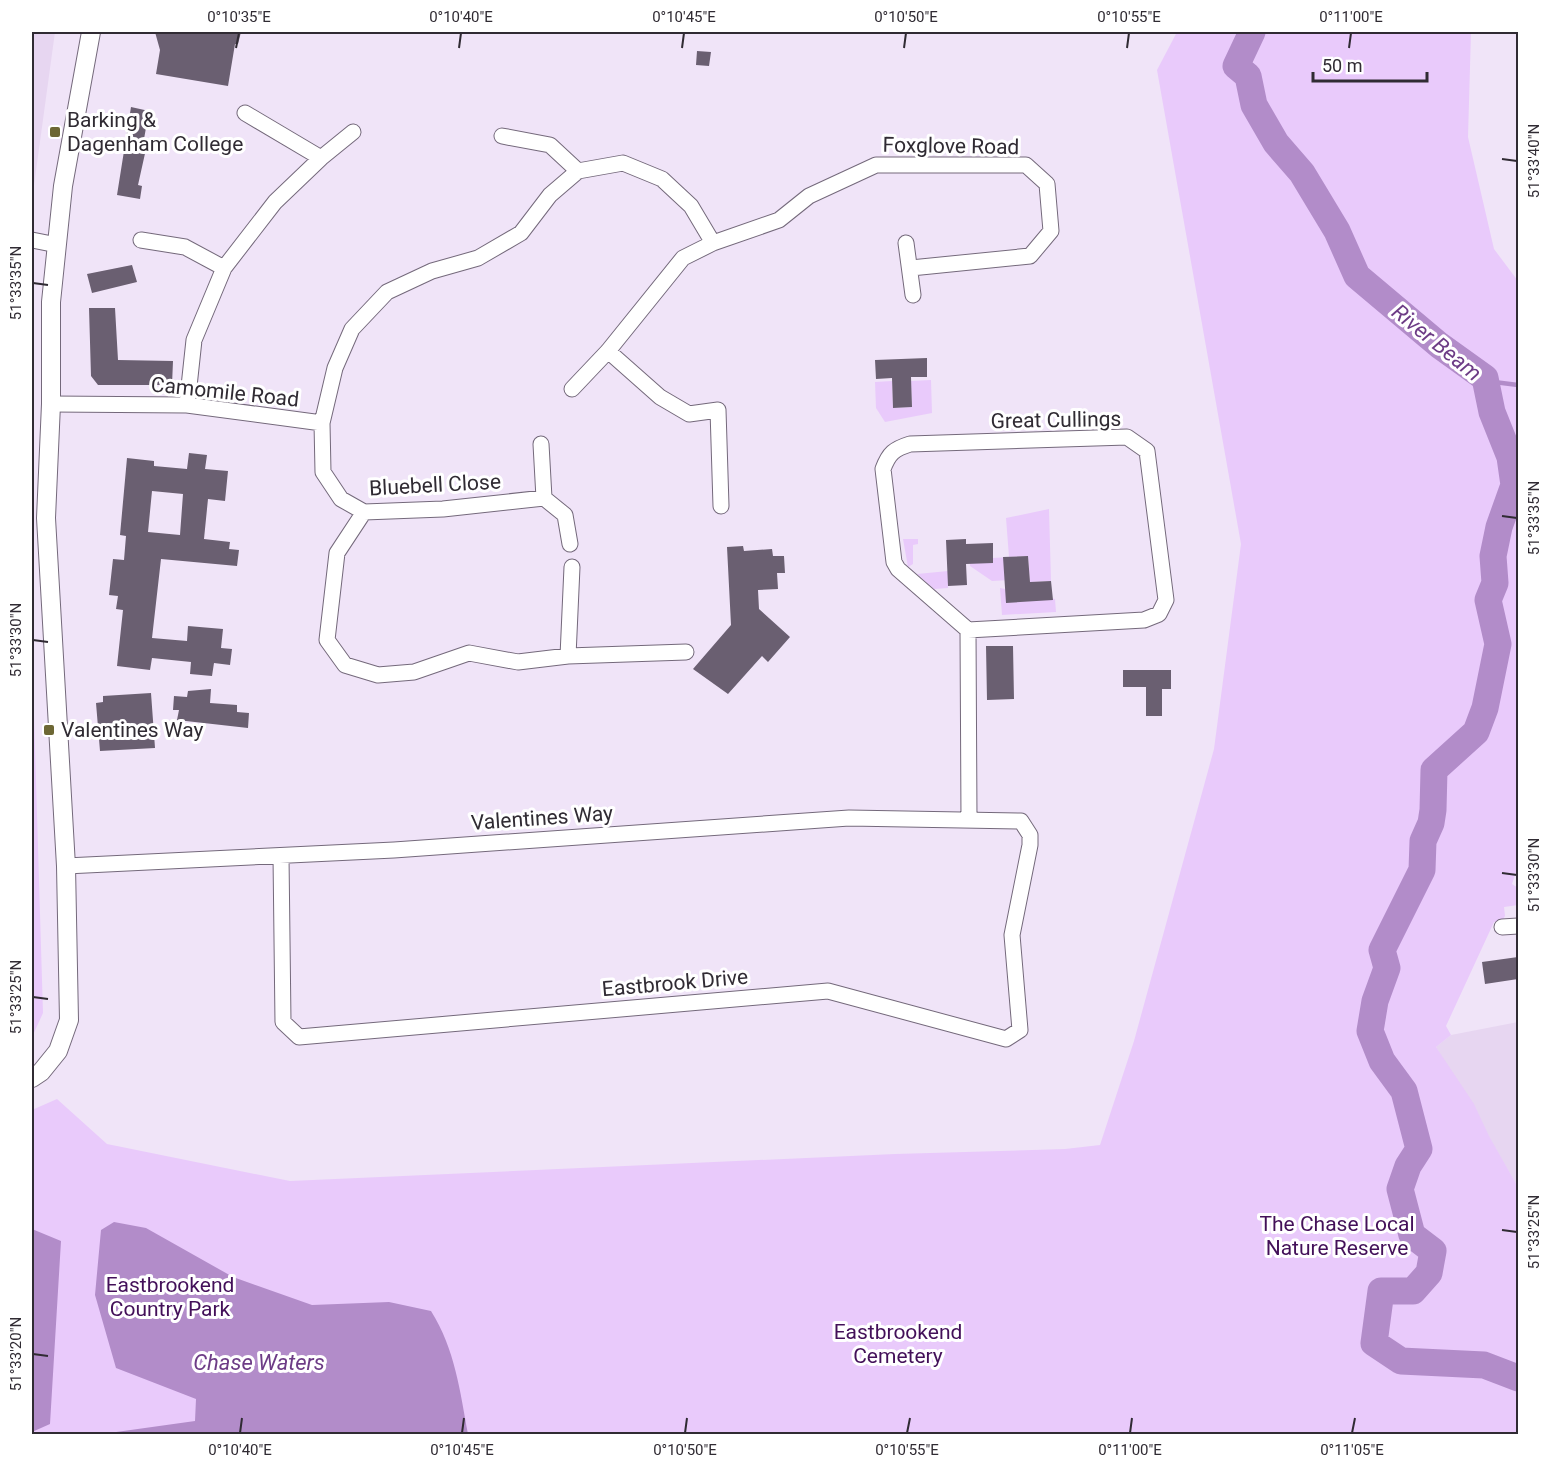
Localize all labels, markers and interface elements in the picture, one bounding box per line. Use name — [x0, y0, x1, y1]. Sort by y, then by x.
text: 0°10'35"E — [207, 8, 271, 26]
text: 0°10'40"E — [429, 8, 493, 26]
text: 0°10'45"E — [652, 8, 716, 26]
text: 0°10'50"E — [874, 8, 938, 26]
text: 0°10'55"E — [1097, 8, 1161, 26]
text: 0°11'00"E — [1319, 8, 1383, 26]
scale bar — [1313, 45, 1427, 83]
text: 50 m — [1322, 55, 1362, 76]
place label: Barking & Dagenham College — [67, 108, 243, 156]
text: 51°33'40"N — [1525, 124, 1543, 198]
marker: Barking & Dagenham College — [48, 125, 62, 139]
street label: Foxglove Road — [882, 133, 1020, 159]
text: 51°33'35"N — [7, 246, 25, 320]
water label: River Beam — [1387, 299, 1486, 386]
street label: Camomile Road — [150, 372, 300, 412]
street label: Great Cullings — [990, 407, 1122, 433]
street label: Bluebell Close — [368, 470, 502, 500]
text: 51°33'35"N — [1525, 481, 1543, 555]
text: 51°33'30"N — [7, 603, 25, 677]
place label: Valentines Way — [61, 718, 203, 742]
marker: Valentines Way — [42, 723, 56, 737]
street label: Valentines Way — [470, 801, 614, 835]
text: 51°33'30"N — [1525, 838, 1543, 912]
text: 51°33'25"N — [7, 960, 25, 1034]
street label: Eastbrook Drive — [601, 965, 749, 1001]
text: 51°33'25"N — [1525, 1195, 1543, 1269]
park label: The Chase Local Nature Reserve — [1259, 1212, 1415, 1260]
park label: Eastbrookend Country Park — [106, 1273, 234, 1321]
text: 51°33'20"N — [7, 1317, 25, 1391]
park label: Eastbrookend Cemetery — [834, 1320, 962, 1368]
water label: Chase Waters — [193, 1350, 325, 1375]
text: 0°10'40"E — [208, 1441, 272, 1459]
text: 0°10'45"E — [430, 1441, 494, 1459]
text: 0°10'50"E — [653, 1441, 717, 1459]
text: 0°10'55"E — [875, 1441, 939, 1459]
text: 0°11'00"E — [1098, 1441, 1162, 1459]
text: 0°11'05"E — [1320, 1441, 1384, 1459]

